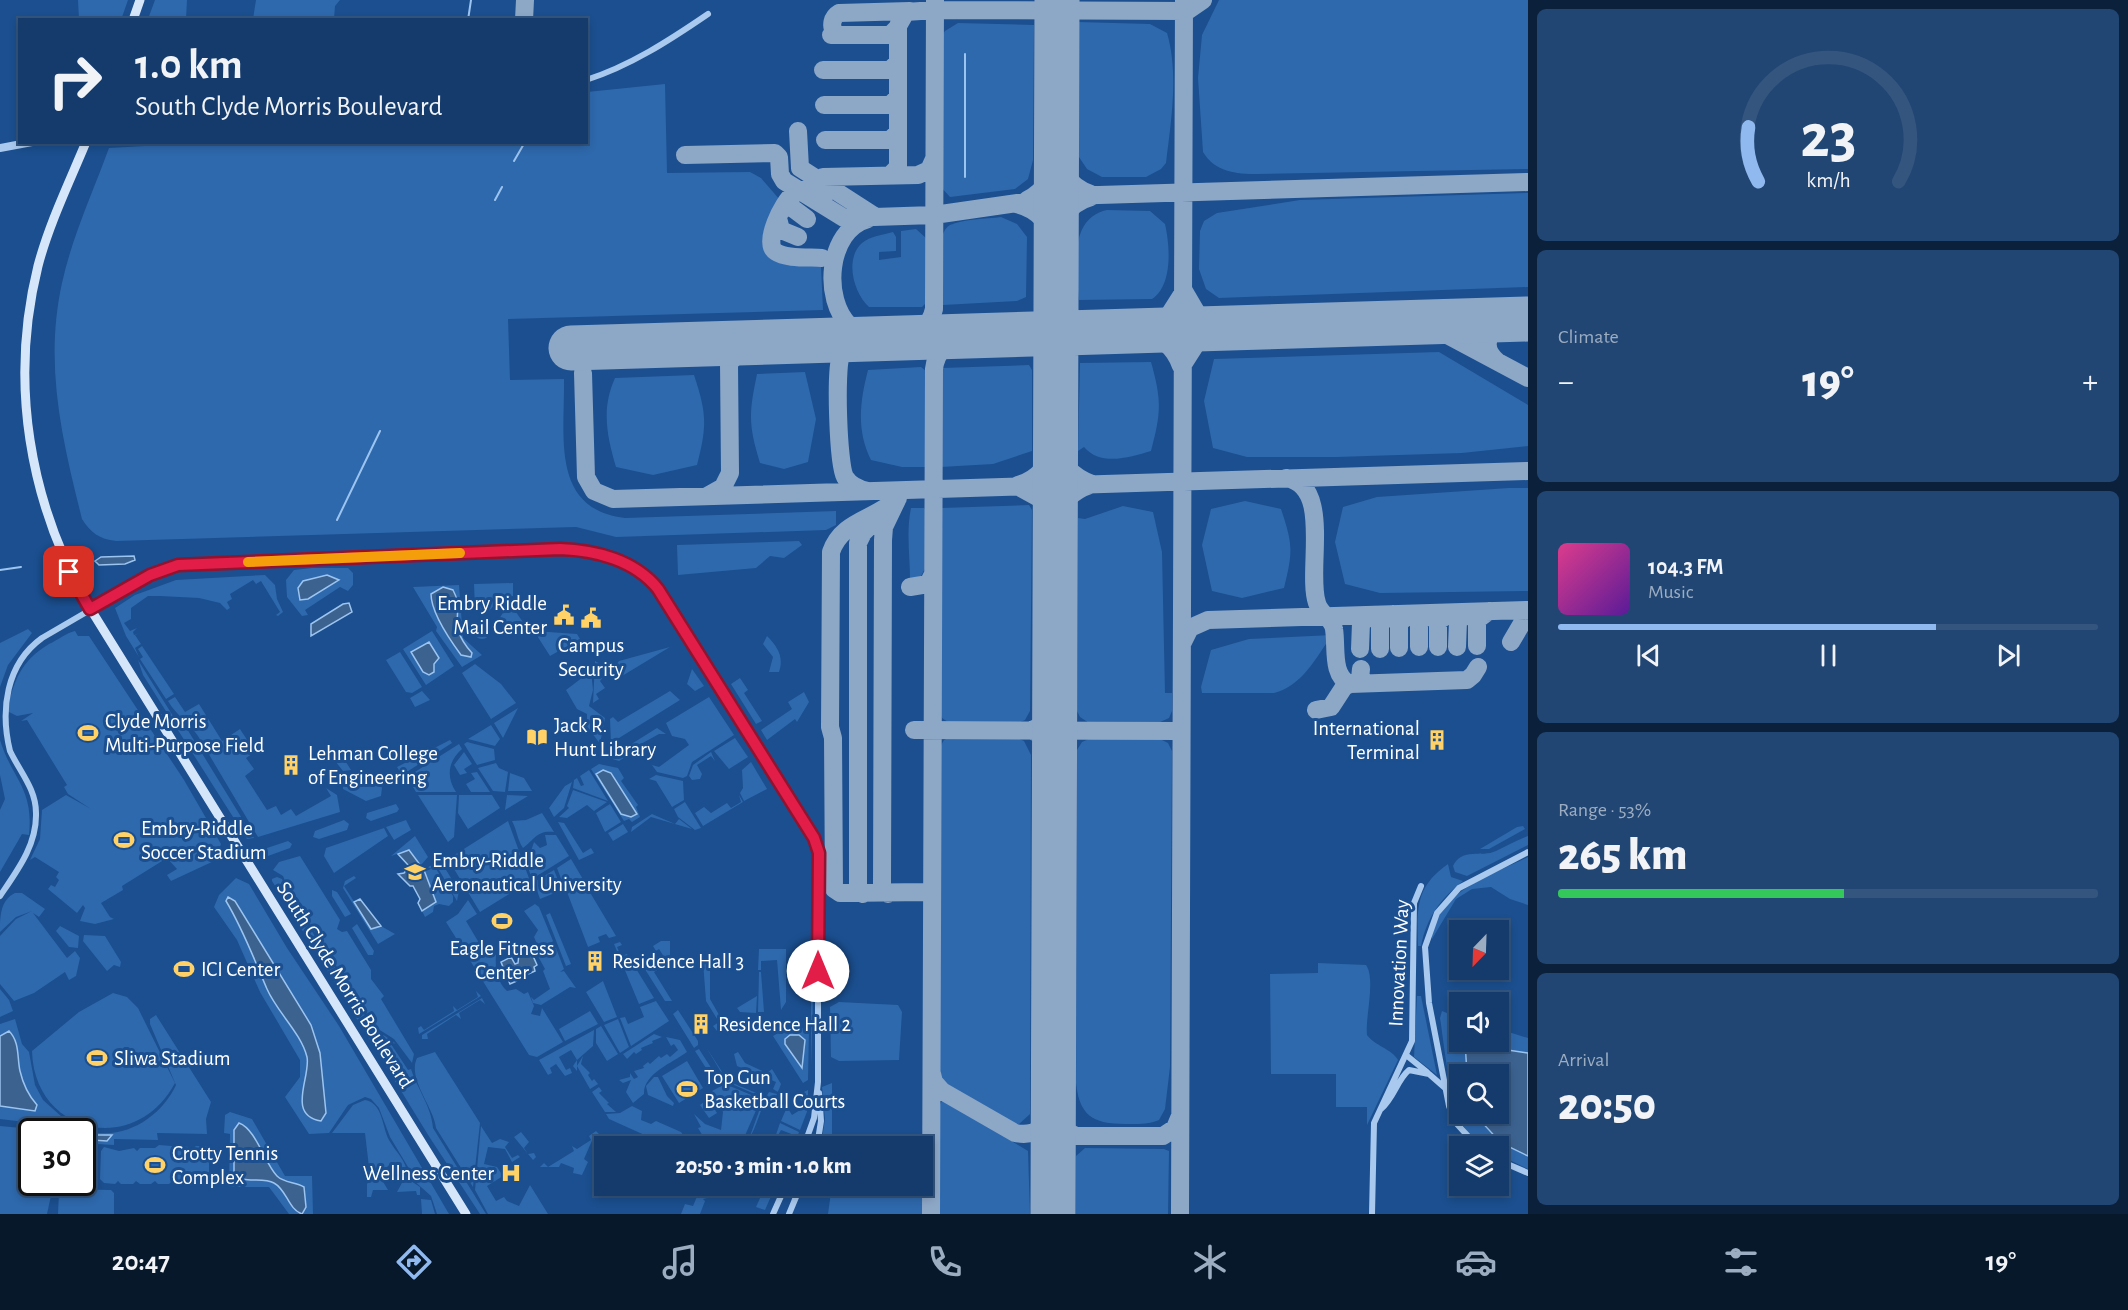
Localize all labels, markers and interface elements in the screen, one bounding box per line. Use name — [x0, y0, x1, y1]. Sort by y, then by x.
icon: right — [36, 42, 114, 120]
text: 1.0 km — [135, 44, 243, 86]
text: South Clyde Morris Boulevard — [135, 93, 442, 120]
text: 23 — [1800, 106, 1856, 168]
text: km/h — [1806, 170, 1850, 191]
text: Climate — [1558, 327, 1619, 347]
text: 19° — [1802, 360, 1854, 405]
text: − — [1558, 366, 1574, 399]
text: + — [2082, 366, 2098, 399]
pin — [43, 546, 94, 597]
icon: arrive — [52, 555, 85, 588]
text: 104.3 FM — [1648, 556, 1724, 578]
text: Music — [1648, 582, 1694, 602]
place label: Embry Riddle Mail Center — [437, 593, 547, 638]
public building icon: Embry Riddle Mail Center — [552, 603, 576, 627]
public building icon: Campus Security — [579, 606, 603, 630]
place label: Campus Security — [558, 635, 624, 680]
icon: previous — [1632, 639, 1665, 672]
icon: pause — [1812, 639, 1845, 672]
icon: next — [1992, 639, 2025, 672]
place label: Clyde Morris Multi-Purpose Field — [105, 711, 265, 756]
place label: Jack R. Hunt Library — [554, 715, 656, 760]
place label: International Terminal — [1313, 718, 1420, 763]
sports icon: Clyde Morris Multi-Purpose Field — [76, 721, 100, 745]
library icon: Jack R. Hunt Library — [525, 725, 549, 749]
building icon: International Terminal — [1425, 728, 1449, 752]
place label: Lehman College of Engineering — [308, 743, 438, 788]
building icon: Lehman College of Engineering — [279, 753, 303, 777]
text: Range · 53% — [1558, 800, 1651, 820]
place label: Embry-Riddle Soccer Stadium — [141, 818, 266, 863]
sports icon: Embry-Riddle Soccer Stadium — [112, 828, 136, 852]
text: 265 km — [1558, 833, 1687, 878]
place label: Embry-Riddle Aeronautical University — [432, 850, 622, 895]
school or university icon: Embry-Riddle Aeronautical University — [403, 860, 427, 884]
street label: South Clyde Morris Boulevard — [273, 878, 417, 1092]
street label: Innovation Way — [1385, 899, 1413, 1027]
sports icon: Eagle Fitness Center — [490, 909, 514, 933]
north arrow — [1449, 920, 1509, 980]
map controls — [1449, 920, 1509, 1196]
place label: Eagle Fitness Center — [450, 938, 554, 983]
position arrow — [786, 939, 850, 1003]
building icon: Residence Hall 3 — [583, 949, 607, 973]
place label: Residence Hall 3 — [612, 951, 744, 972]
sports icon: ICI Center — [172, 957, 196, 981]
place label: ICI Center — [201, 959, 280, 980]
button: sound — [1449, 992, 1509, 1052]
building icon: Residence Hall 2 — [689, 1012, 713, 1036]
place label: Residence Hall 2 — [718, 1014, 851, 1035]
sports icon: Sliwa Stadium — [85, 1046, 109, 1070]
place label: Sliwa Stadium — [114, 1048, 231, 1069]
text: Arrival — [1558, 1050, 1609, 1070]
button: search — [1449, 1064, 1509, 1124]
place label: Top Gun Basketball Courts — [704, 1067, 845, 1112]
sports icon: Top Gun Basketball Courts — [675, 1077, 699, 1101]
text: 20:50 — [1558, 1083, 1656, 1128]
speed limit sign: 30 — [18, 1118, 96, 1196]
button: layers — [1449, 1136, 1509, 1196]
place label: Crotty Tennis Complex — [172, 1143, 278, 1188]
sports icon: Crotty Tennis Complex — [143, 1153, 167, 1177]
text: 20:50 · 3 min · 1.0 km — [675, 1155, 852, 1177]
hospital icon: Wellness Center — [499, 1161, 523, 1185]
place label: Wellness Center — [363, 1163, 494, 1184]
icon: directions — [393, 1241, 435, 1283]
icon: music — [659, 1241, 701, 1283]
icon: phone — [924, 1241, 966, 1283]
icon: climate — [1189, 1241, 1231, 1283]
icon: car — [1455, 1241, 1497, 1283]
icon: filters — [1720, 1241, 1762, 1283]
text: 20:47 — [112, 1248, 170, 1275]
text: 19° — [1986, 1248, 2016, 1275]

